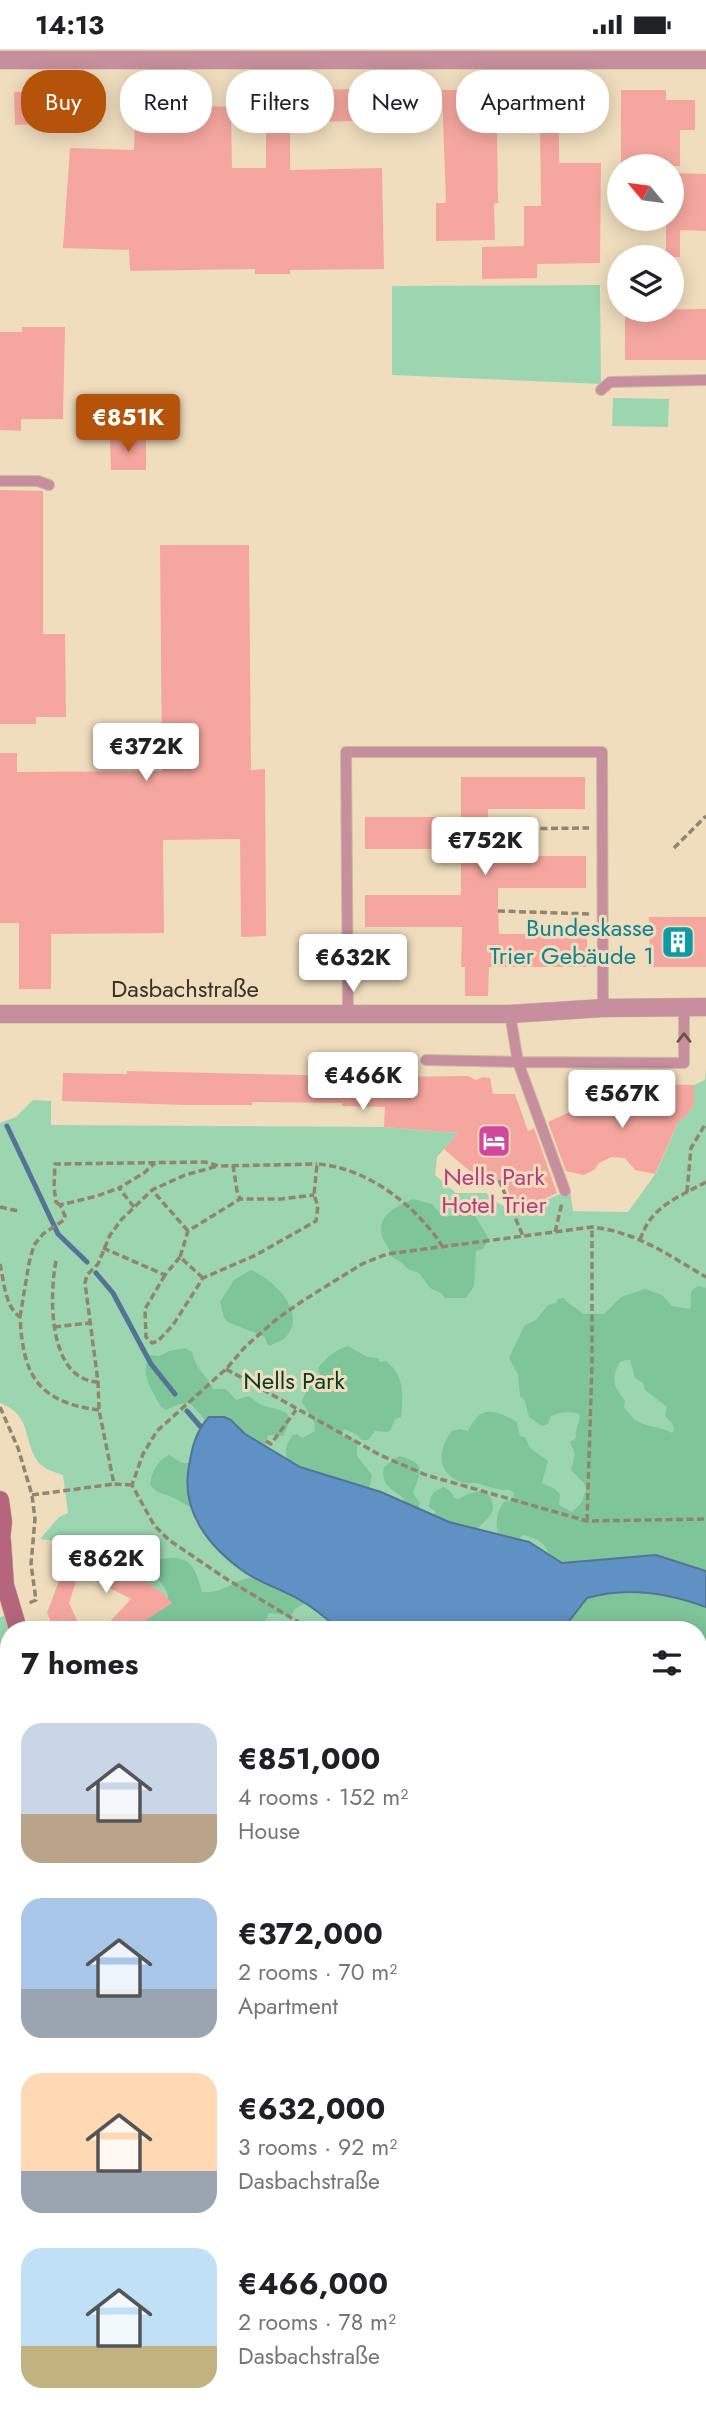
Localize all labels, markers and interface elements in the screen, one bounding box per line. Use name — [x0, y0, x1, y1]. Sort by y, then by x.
text: 14:13 — [35, 6, 104, 44]
chip: Buy — [21, 70, 106, 133]
chip: Rent — [120, 70, 212, 133]
chip: Filters — [226, 70, 334, 133]
chip: New — [348, 70, 442, 133]
chip: Apartment — [456, 70, 609, 133]
north arrow — [607, 154, 684, 231]
map controls — [607, 154, 684, 322]
button: layers — [607, 245, 684, 322]
pin: €851K — [79, 395, 177, 454]
text: €851K — [92, 400, 164, 434]
pin: €372K — [97, 723, 195, 783]
text: €372K — [109, 729, 183, 763]
pin: €752K — [436, 817, 534, 877]
text: €752K — [448, 823, 522, 857]
place label: Bundeskasse Trier Gebäude 1 — [490, 910, 654, 973]
building icon: Bundeskasse Trier Gebäude 1 — [659, 923, 697, 961]
pin: €632K — [304, 935, 402, 994]
text: €632K — [315, 940, 391, 974]
street label: Dasbachstraße — [111, 971, 259, 1006]
one-way arrow — [676, 1032, 692, 1042]
pin: €466K — [314, 1053, 412, 1112]
text: €466K — [324, 1058, 402, 1092]
pin: €567K — [573, 1070, 671, 1130]
text: €567K — [584, 1076, 660, 1110]
hotel icon: Nells Park Hotel Trier — [475, 1122, 513, 1160]
place label: Nells Park Hotel Trier — [441, 1159, 547, 1222]
park label: Nells Park — [243, 1363, 345, 1398]
pin: €862K — [57, 1535, 155, 1595]
text: €862K — [68, 1541, 144, 1575]
text: 7 homes — [21, 1642, 138, 1685]
icon: filters — [648, 1644, 686, 1682]
text: €851,000 — [238, 1737, 380, 1780]
icon: home — [77, 1751, 161, 1835]
text: 4 rooms · 152 m² — [238, 1780, 408, 1814]
text: House — [238, 1814, 300, 1848]
text: €372,000 — [238, 1912, 383, 1955]
icon: home — [77, 1926, 161, 2010]
text: 2 rooms · 70 m² — [238, 1955, 397, 1989]
text: Apartment — [238, 1989, 338, 2023]
text: €632,000 — [238, 2087, 385, 2130]
icon: home — [77, 2101, 161, 2185]
text: 3 rooms · 92 m² — [238, 2130, 397, 2164]
text: Dasbachstraße — [238, 2164, 380, 2198]
text: €466,000 — [238, 2262, 388, 2305]
icon: home — [77, 2276, 161, 2360]
text: 2 rooms · 78 m² — [238, 2305, 396, 2339]
text: Dasbachstraße — [238, 2339, 380, 2373]

